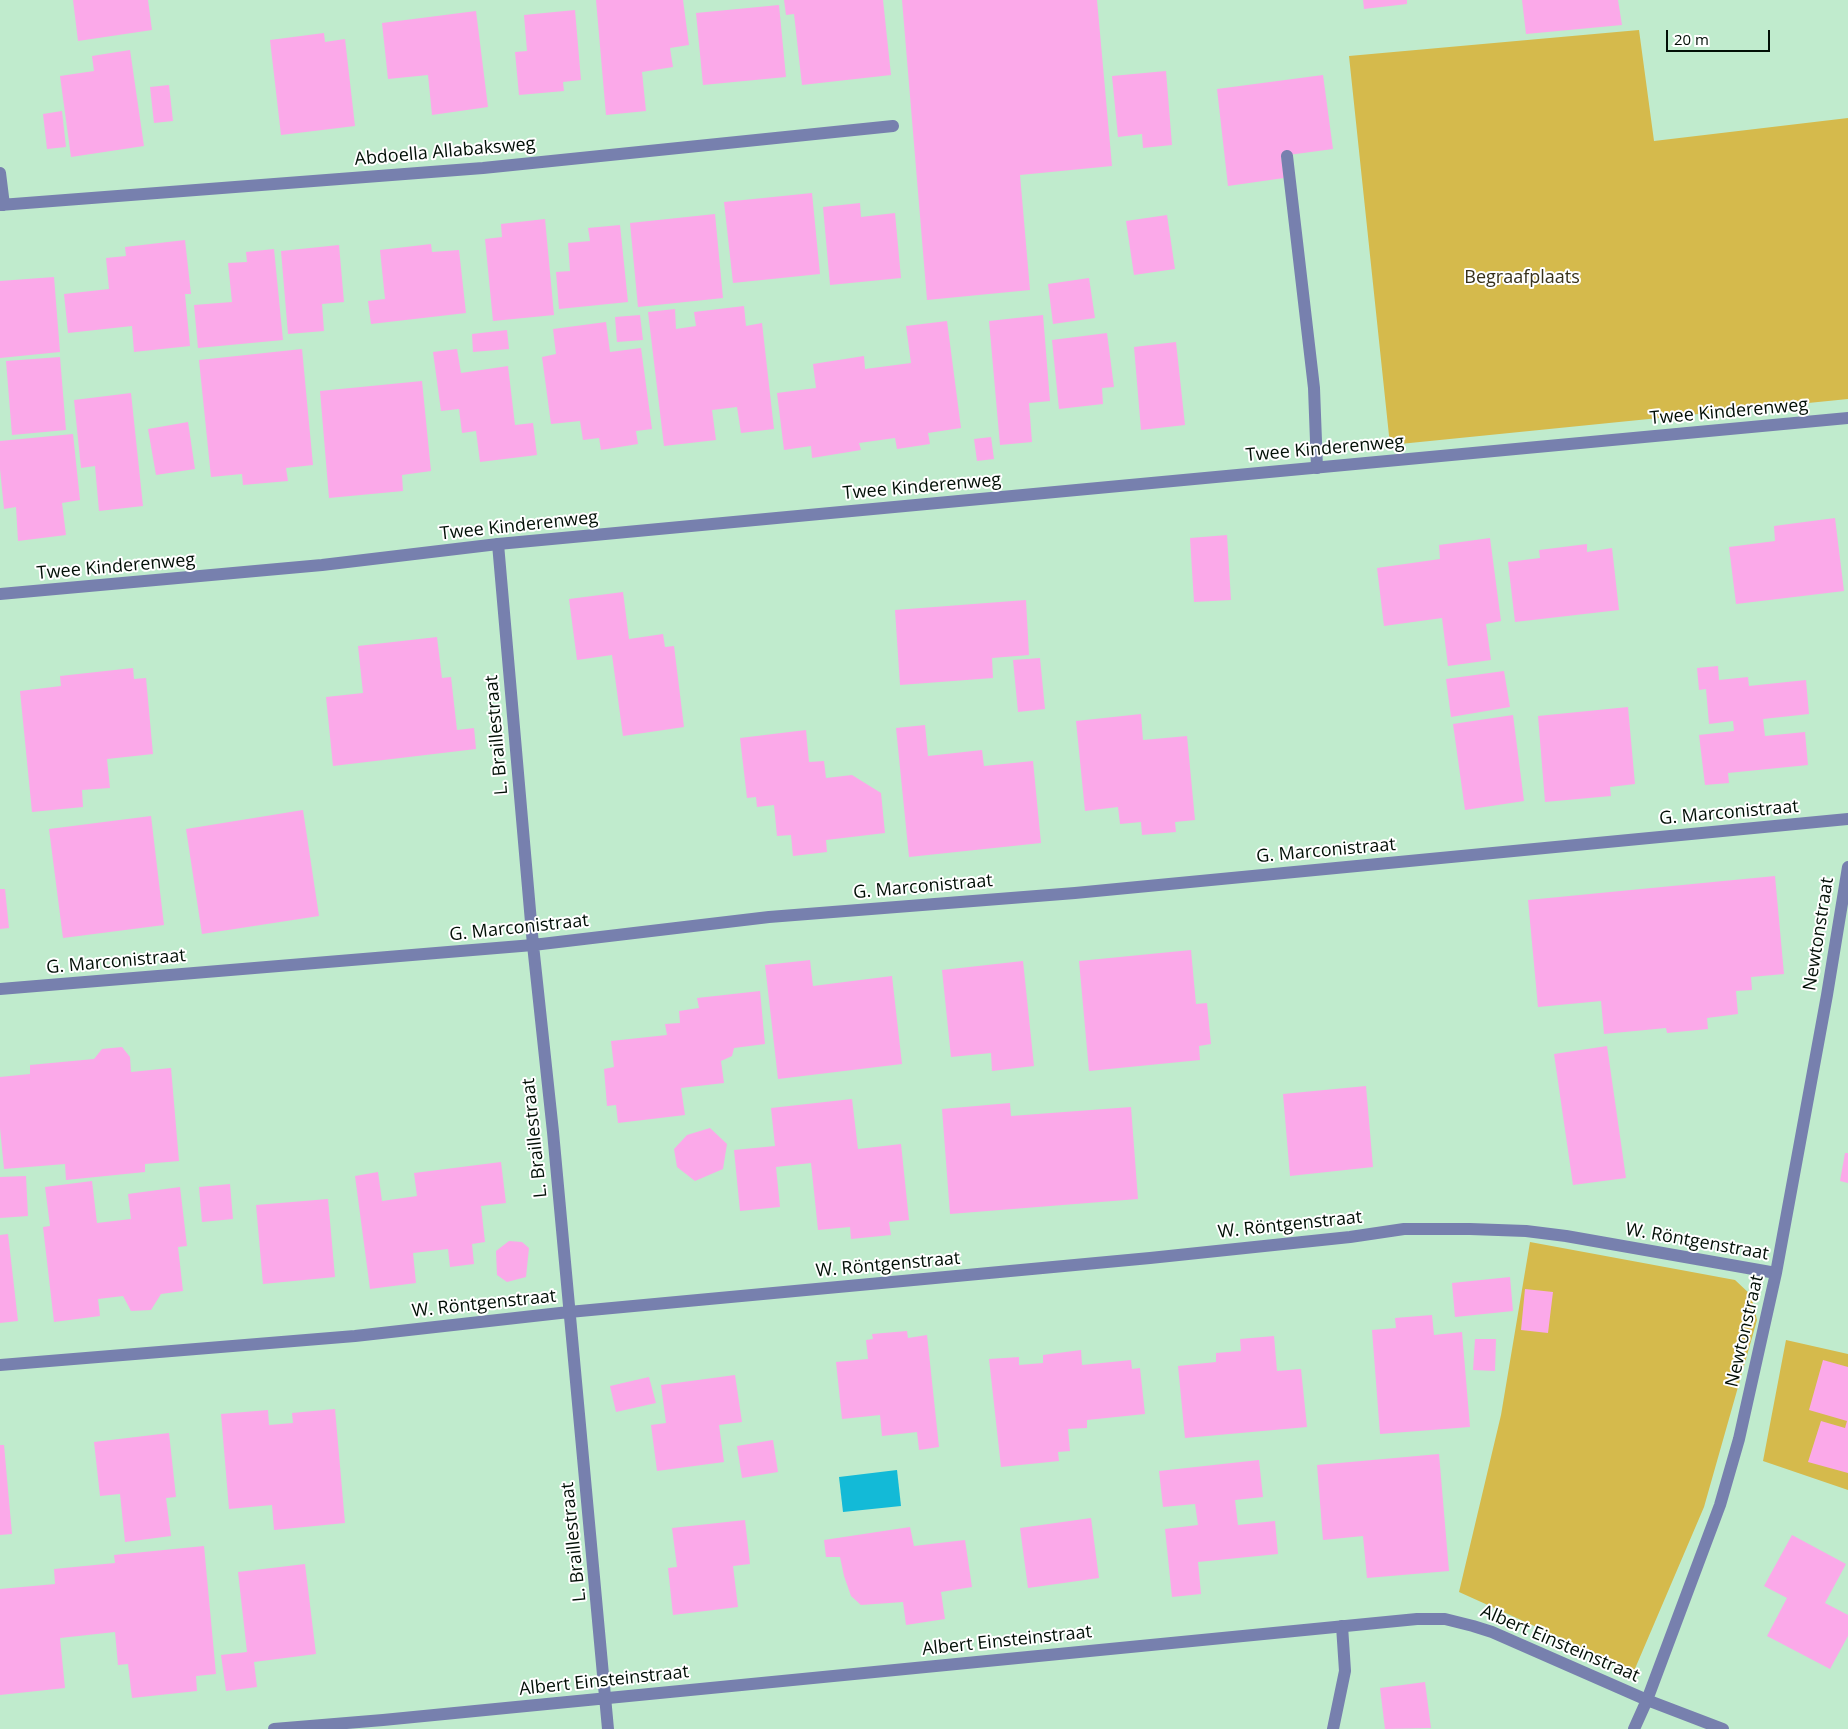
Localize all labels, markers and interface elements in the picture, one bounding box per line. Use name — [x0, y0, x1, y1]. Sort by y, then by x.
scale bar — [1668, 20, 1772, 52]
text: 20 m — [1674, 29, 1709, 49]
street label: Abdoella Allabaksweg — [354, 133, 536, 171]
park label: Begraafplaats — [1464, 267, 1580, 289]
street label: Twee Kinderenweg — [1649, 394, 1809, 430]
street label: Twee Kinderenweg — [1245, 431, 1405, 467]
street label: Twee Kinderenweg — [842, 469, 1002, 505]
street label: Twee Kinderenweg — [439, 507, 599, 545]
street label: Twee Kinderenweg — [36, 549, 196, 585]
street label: L. Braillestraat — [481, 674, 513, 796]
street label: G. Marconistraat — [1658, 796, 1800, 830]
street label: G. Marconistraat — [1255, 834, 1397, 868]
street label: G. Marconistraat — [852, 870, 994, 904]
street label: Newtonstraat — [1799, 876, 1839, 992]
street label: G. Marconistraat — [448, 910, 590, 946]
street label: G. Marconistraat — [45, 945, 187, 979]
street label: L. Braillestraat — [518, 1077, 552, 1199]
street label: W. Röntgenstraat — [1217, 1207, 1363, 1243]
street label: W. Röntgenstraat — [1624, 1219, 1770, 1265]
street label: W. Röntgenstraat — [815, 1248, 961, 1282]
street label: Newtonstraat — [1722, 1273, 1768, 1389]
street label: W. Röntgenstraat — [411, 1286, 557, 1322]
street label: L. Braillestraat — [557, 1481, 591, 1603]
street label: Albert Einsteinstraat — [1477, 1601, 1643, 1687]
street label: Albert Einsteinstraat — [921, 1621, 1093, 1661]
street label: Albert Einsteinstraat — [518, 1661, 690, 1701]

